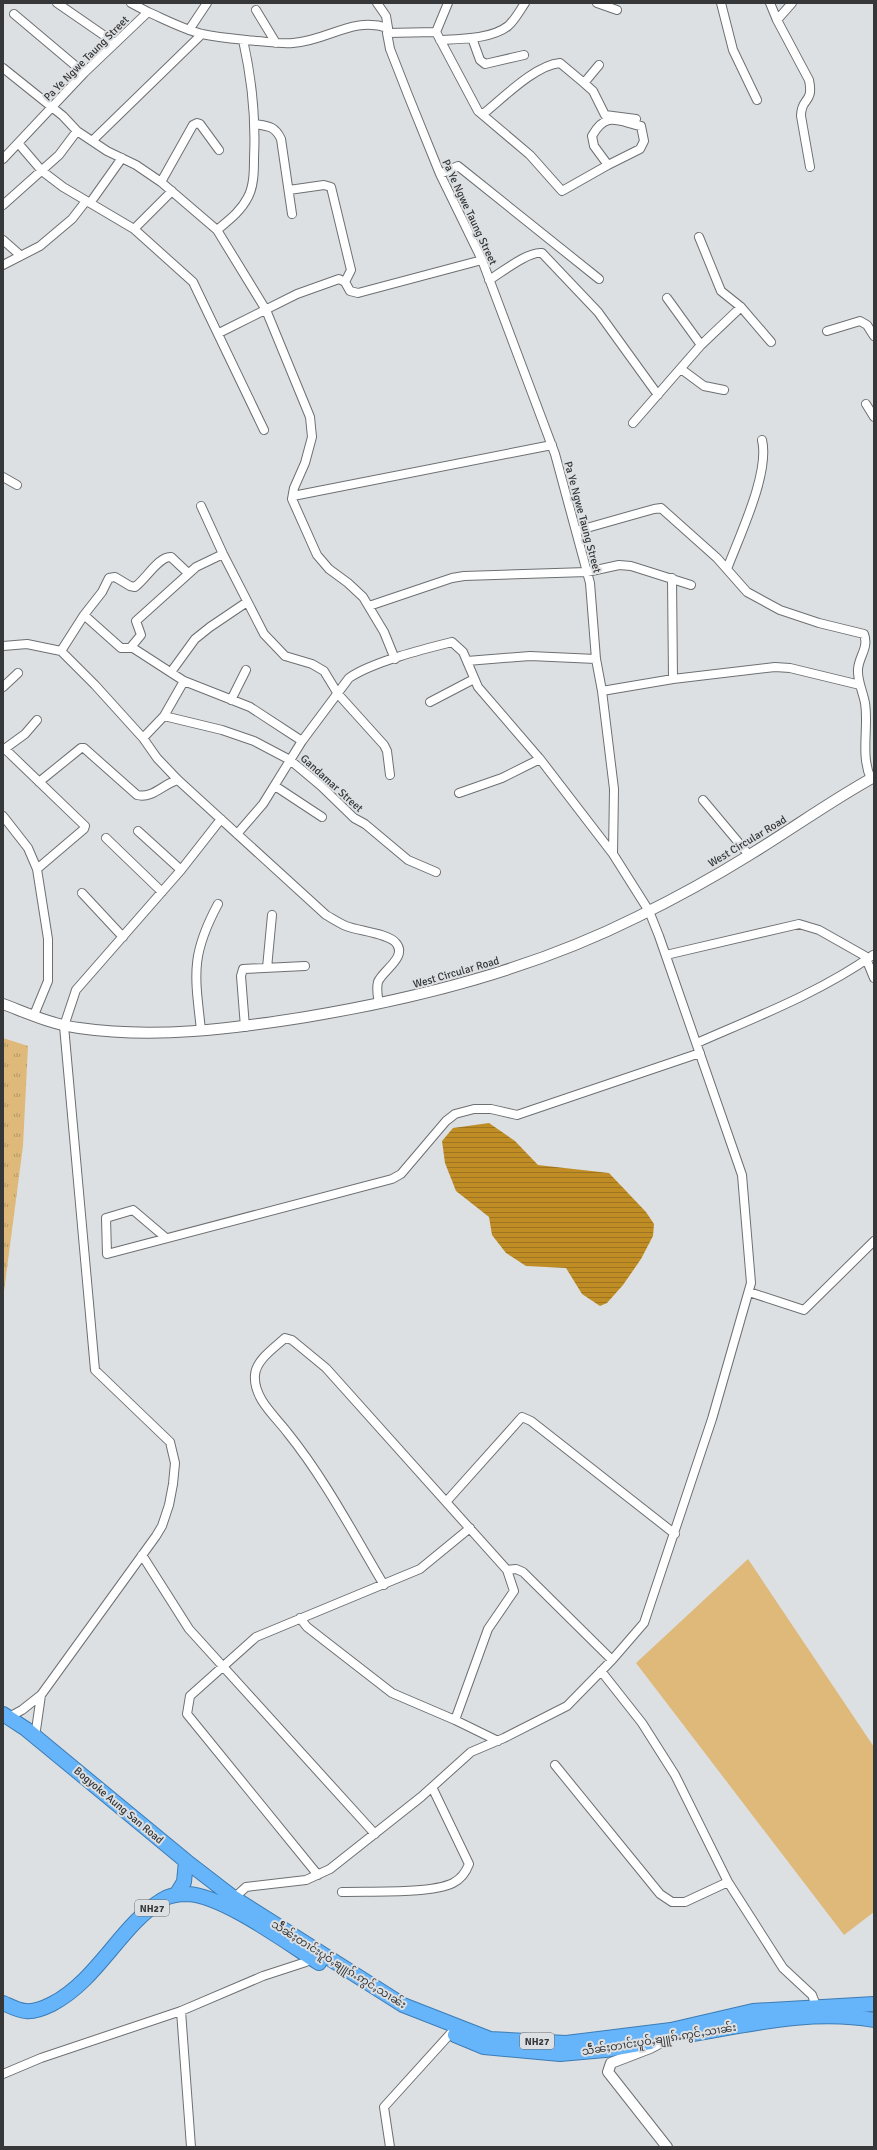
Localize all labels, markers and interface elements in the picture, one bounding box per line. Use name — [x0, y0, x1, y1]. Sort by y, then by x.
street label: Pa Ye Ngwe Taung Street — [41, 13, 132, 104]
street label: Pa Ye Ngwe Taung Street — [439, 157, 500, 267]
street label: Pa Ye Ngwe Taung Street — [561, 460, 604, 574]
street label: Gandamar Street — [298, 752, 366, 815]
street label: West Circular Road — [706, 813, 789, 870]
street label: West Circular Road — [412, 954, 501, 991]
street label: Bogyoke Aung San Road — [71, 1764, 166, 1847]
road number: NH27 — [135, 1900, 169, 1916]
street label: သဵႅၼ်ႈတၢင်းပူဝ်ႇၶျူၵ်ႉဢွင်ႇသၢၼ်း — [268, 1917, 409, 2013]
street label: သဵႅၼ်ႈတၢင်းပူဝ်ႇၶျူၵ်ႉဢွင်ႇသၢၼ်း — [581, 2020, 738, 2060]
road number: NH27 — [520, 2033, 554, 2049]

